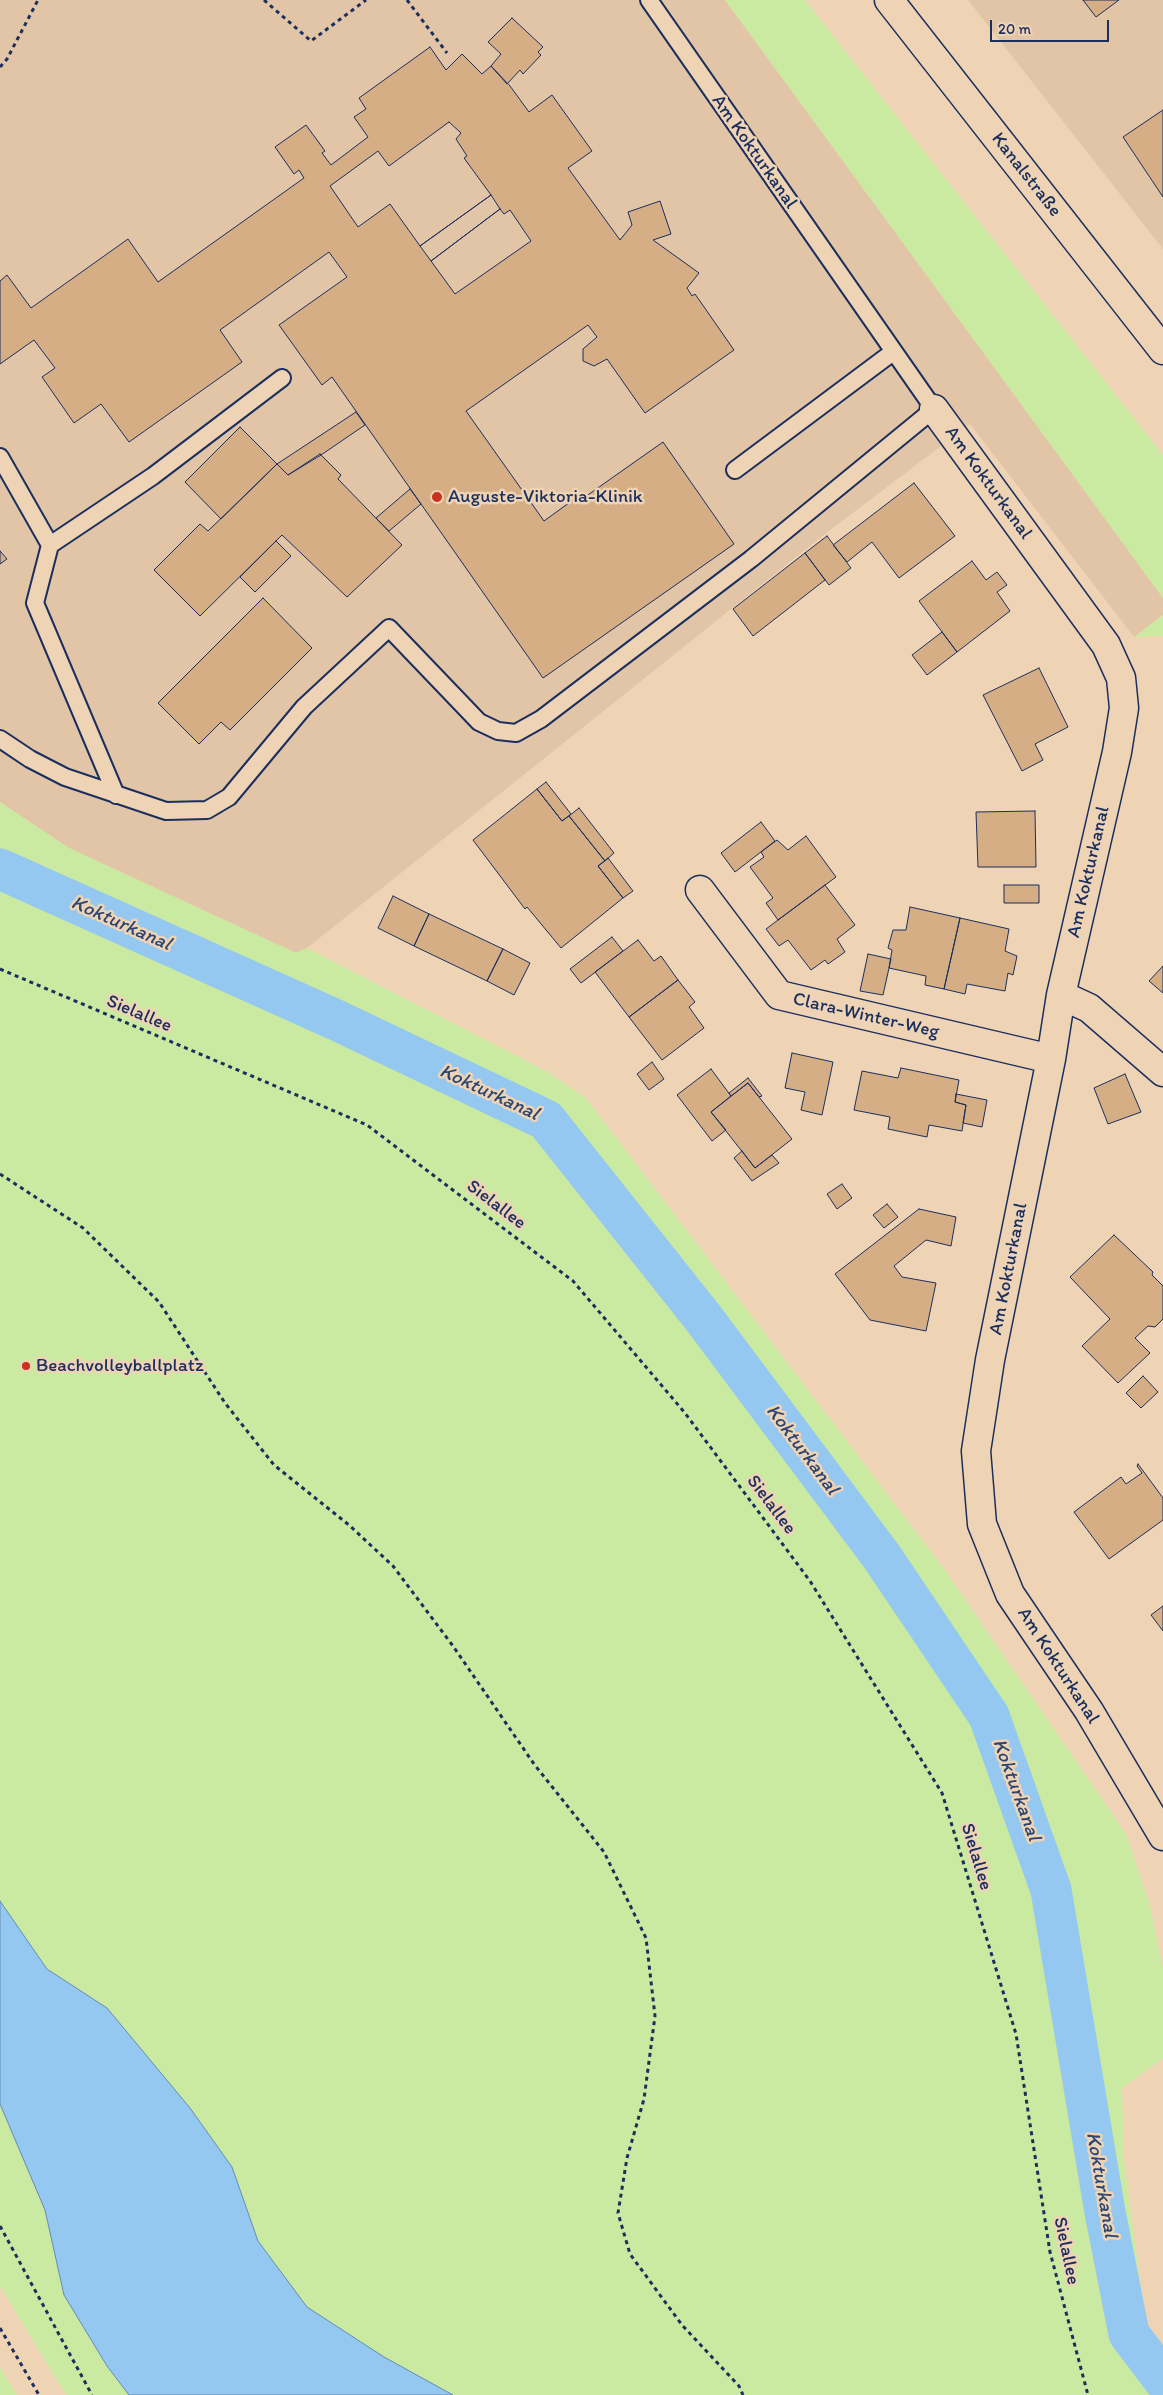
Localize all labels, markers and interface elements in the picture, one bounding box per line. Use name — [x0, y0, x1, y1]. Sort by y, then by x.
scale bar — [993, 10, 1112, 42]
text: 20 m — [998, 20, 1031, 38]
street label: Am Kokturkanal — [706, 91, 802, 213]
street label: Kanalstraße — [986, 128, 1066, 222]
street label: Am Kokturkanal — [939, 422, 1037, 544]
place label: Auguste-Viktoria-Klinik — [448, 486, 643, 508]
marker: Auguste-Viktoria-Klinik — [430, 490, 444, 504]
street label: Am Kokturkanal — [1063, 804, 1115, 940]
water label: Kokturkanal — [67, 891, 175, 957]
street label: Clara-Winter-Weg — [791, 988, 941, 1044]
street label: Sielallee — [103, 990, 175, 1038]
water label: Kokturkanal — [435, 1060, 543, 1126]
street label: Sielallee — [462, 1175, 530, 1235]
street label: Am Kokturkanal — [985, 1201, 1033, 1337]
place label: Beachvolleyballplatz — [36, 1355, 204, 1377]
marker: Beachvolleyballplatz — [20, 1360, 32, 1372]
water label: Kokturkanal — [760, 1400, 844, 1500]
street label: Sielallee — [741, 1471, 801, 1539]
street label: Am Kokturkanal — [1012, 1604, 1104, 1728]
water label: Kokturkanal — [986, 1736, 1046, 1844]
street label: Sielallee — [955, 1821, 997, 1893]
water label: Kokturkanal — [1080, 2130, 1122, 2240]
street label: Sielallee — [1048, 2215, 1084, 2287]

